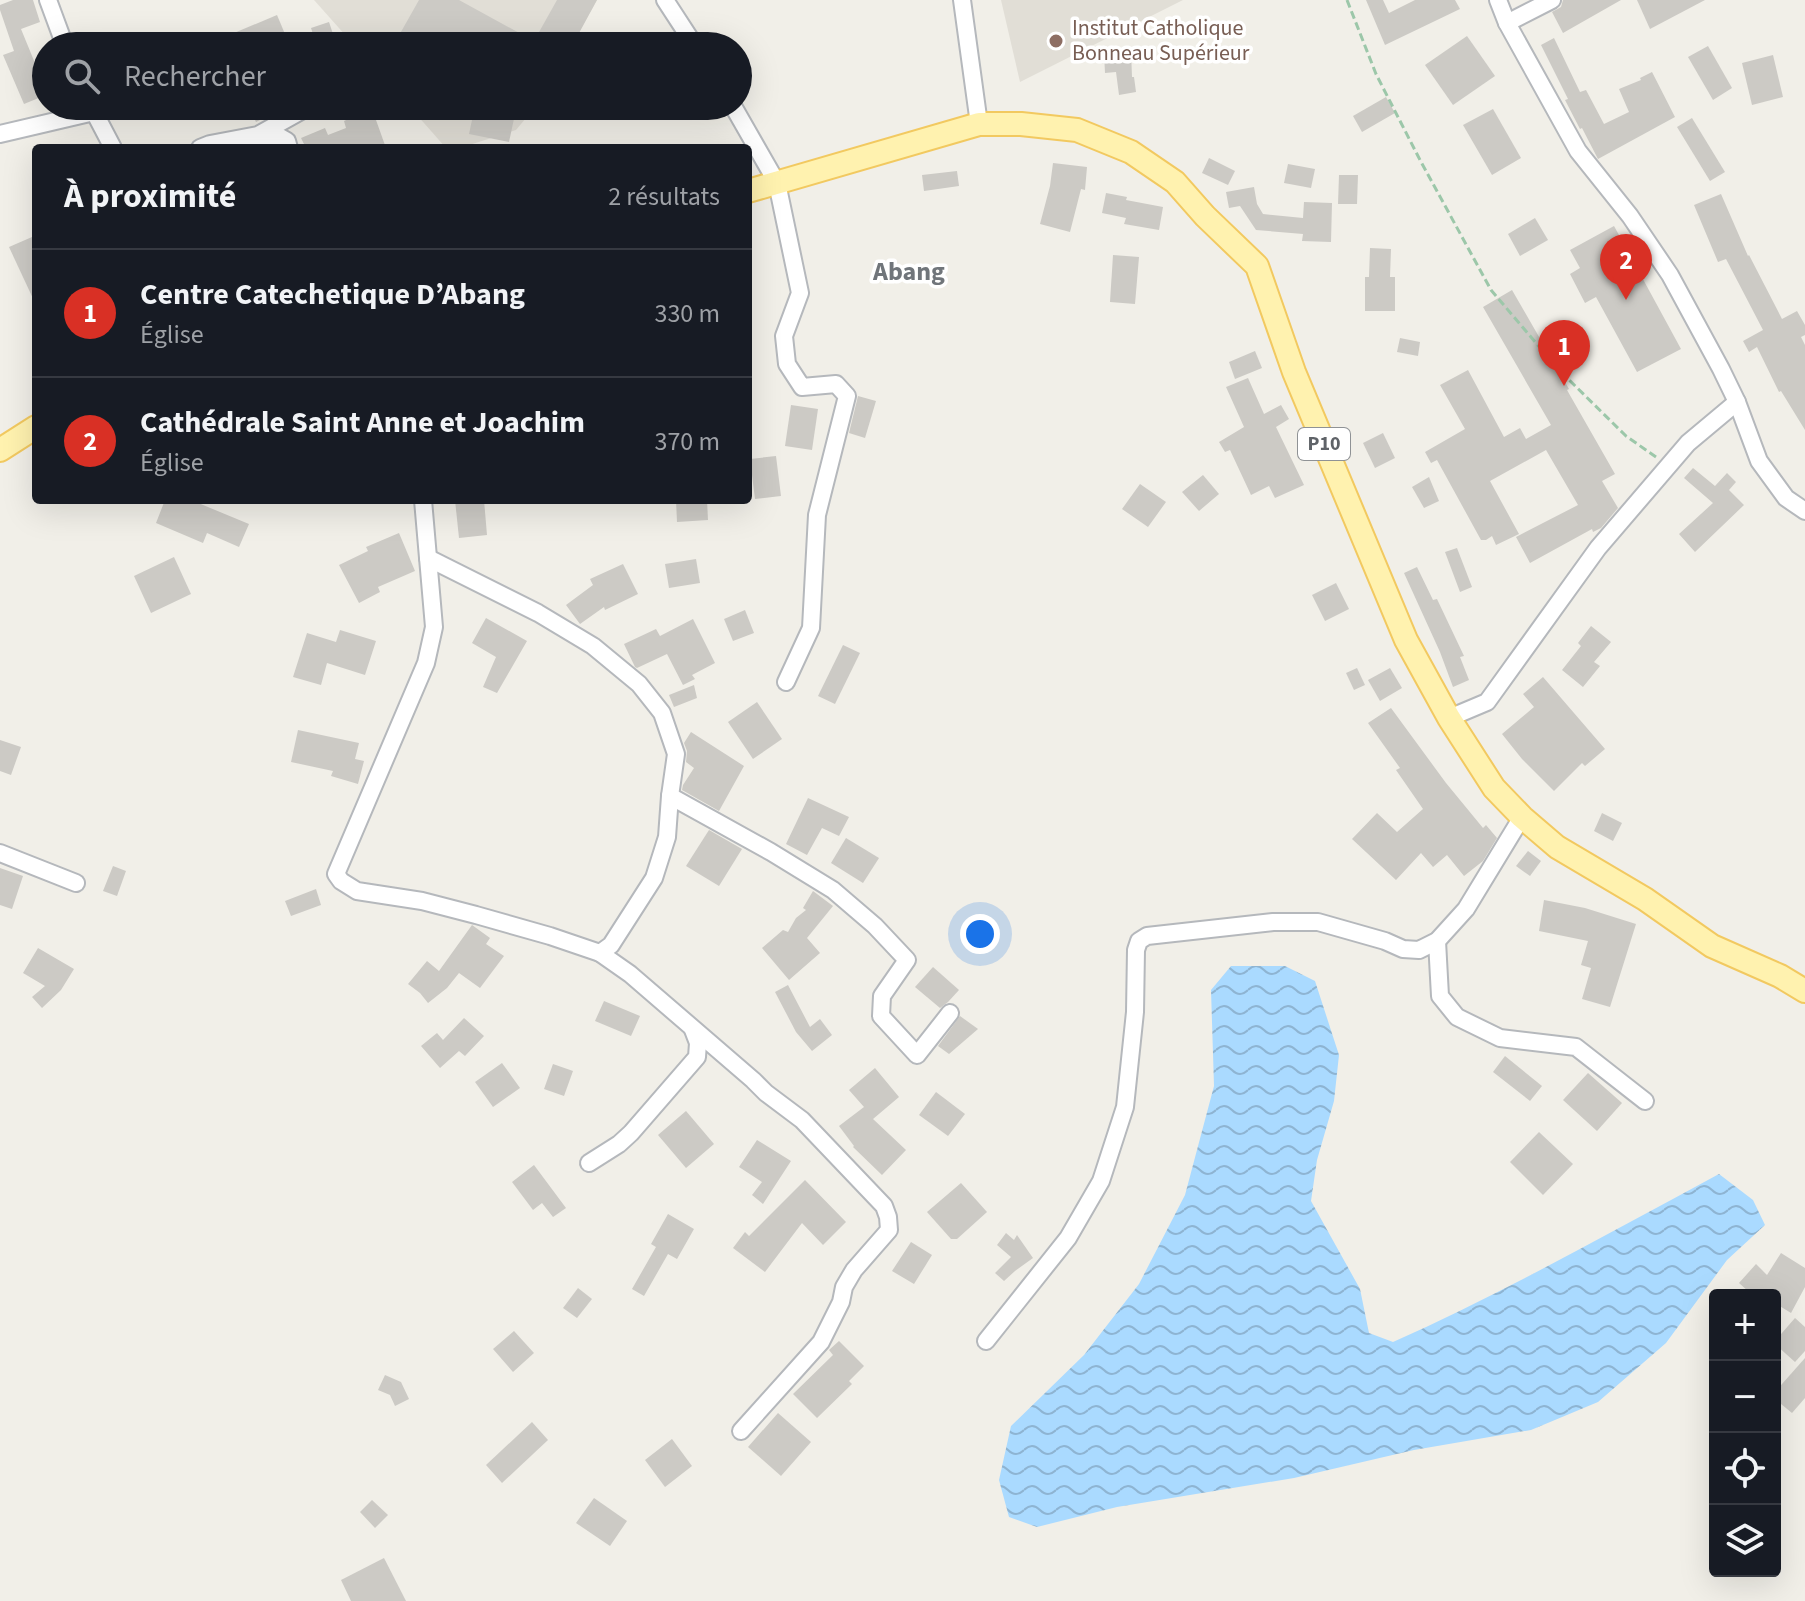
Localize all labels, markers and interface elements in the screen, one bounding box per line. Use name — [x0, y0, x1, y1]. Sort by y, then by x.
place label: Institut Catholique Bonneau Supérieur — [1072, 12, 1250, 69]
search box — [32, 32, 752, 120]
marker: Institut Catholique Bonneau Supérieur — [1047, 32, 1065, 50]
icon: search — [60, 54, 104, 98]
text: Rechercher — [124, 55, 266, 98]
text: À proximité — [64, 172, 236, 221]
text: 2 résultats — [608, 178, 720, 215]
pin: 2 — [1600, 234, 1652, 300]
district label: Abang — [872, 253, 945, 290]
text: Centre Catechetique D’Abang — [140, 273, 525, 316]
text: 1 — [83, 295, 97, 332]
text: 330 m — [654, 295, 720, 332]
text: Église — [140, 316, 204, 353]
pin: 1 — [1538, 320, 1590, 386]
text: Cathédrale Saint Anne et Joachim — [140, 401, 585, 444]
text: 2 — [83, 423, 97, 460]
text: 370 m — [654, 423, 720, 460]
road number: P10 — [1298, 428, 1350, 460]
text: Église — [140, 444, 204, 481]
your location — [960, 914, 1000, 954]
map controls — [1709, 1289, 1781, 1577]
button: + — [1709, 1289, 1781, 1361]
button: − — [1709, 1361, 1781, 1433]
button: locate — [1709, 1433, 1781, 1505]
button: layers — [1709, 1505, 1781, 1577]

